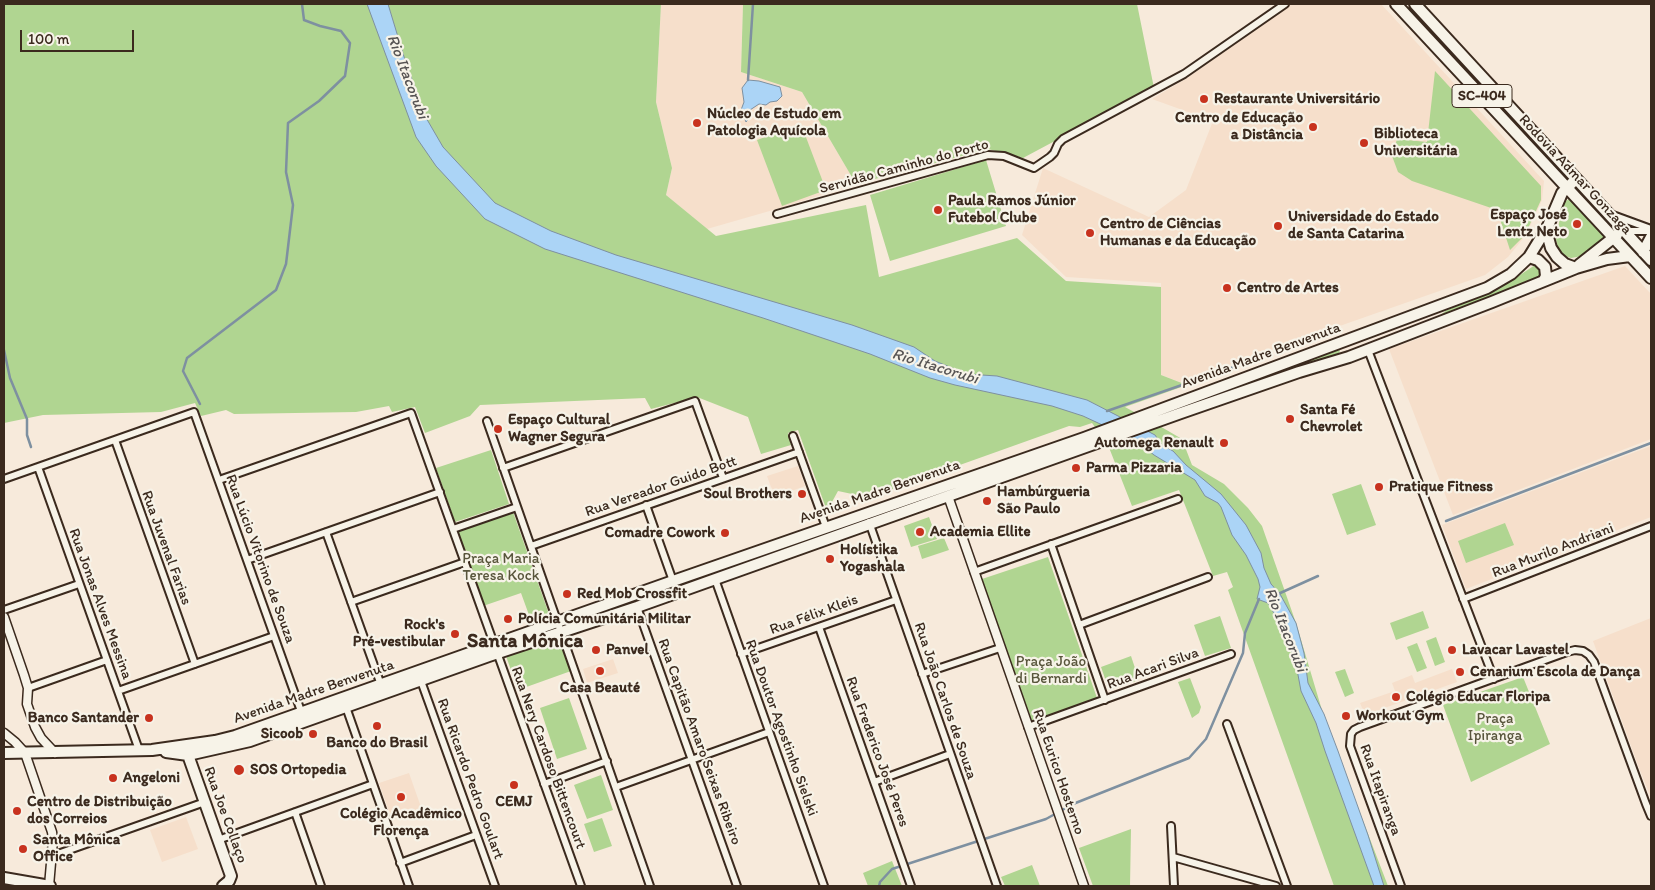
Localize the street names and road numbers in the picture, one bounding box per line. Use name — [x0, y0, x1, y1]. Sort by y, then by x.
road number: SC-404 — [1452, 84, 1512, 108]
street label: Rodovia Admar Gonzaga — [1515, 111, 1635, 239]
street label: Servidão Caminho do Porto — [817, 136, 991, 198]
street label: Avenida Madre Benvenuta — [1179, 319, 1343, 393]
street label: Rua Vereador Guido Bott — [583, 453, 739, 521]
street label: Avenida Madre Benvenuta — [797, 456, 963, 528]
street label: Rua Lúcio Vitorino de Souza — [221, 472, 299, 646]
street label: Rua Juvenal Farias — [137, 488, 195, 608]
street label: Rua Murilo Andriani — [1490, 520, 1616, 582]
street label: Rua Jonas Alves Messina — [64, 526, 136, 682]
street label: Rua Félix Kleis — [767, 591, 861, 639]
street label: Rua João Carlos de Souza — [910, 620, 980, 782]
street label: Rua Capitão Amaro Seixas Ribeiro — [653, 636, 745, 848]
street label: Rua Doutor Agostinho Sielski — [741, 637, 821, 819]
street label: Rua Acari Silva — [1105, 644, 1201, 694]
street label: Avenida Madre Benvenuta — [231, 656, 397, 728]
street label: Rua Nery Cardoso Bittencourt — [507, 664, 589, 852]
street label: Rua Frederico José Peres — [841, 674, 913, 830]
street label: Rua Ricardo Pedro Goulart — [432, 696, 508, 862]
street label: Rua Eurico Hosterno — [1028, 707, 1088, 837]
street label: Rua Itapiranga — [1355, 742, 1405, 838]
street label: Rua Joe Collaço — [199, 764, 251, 866]

